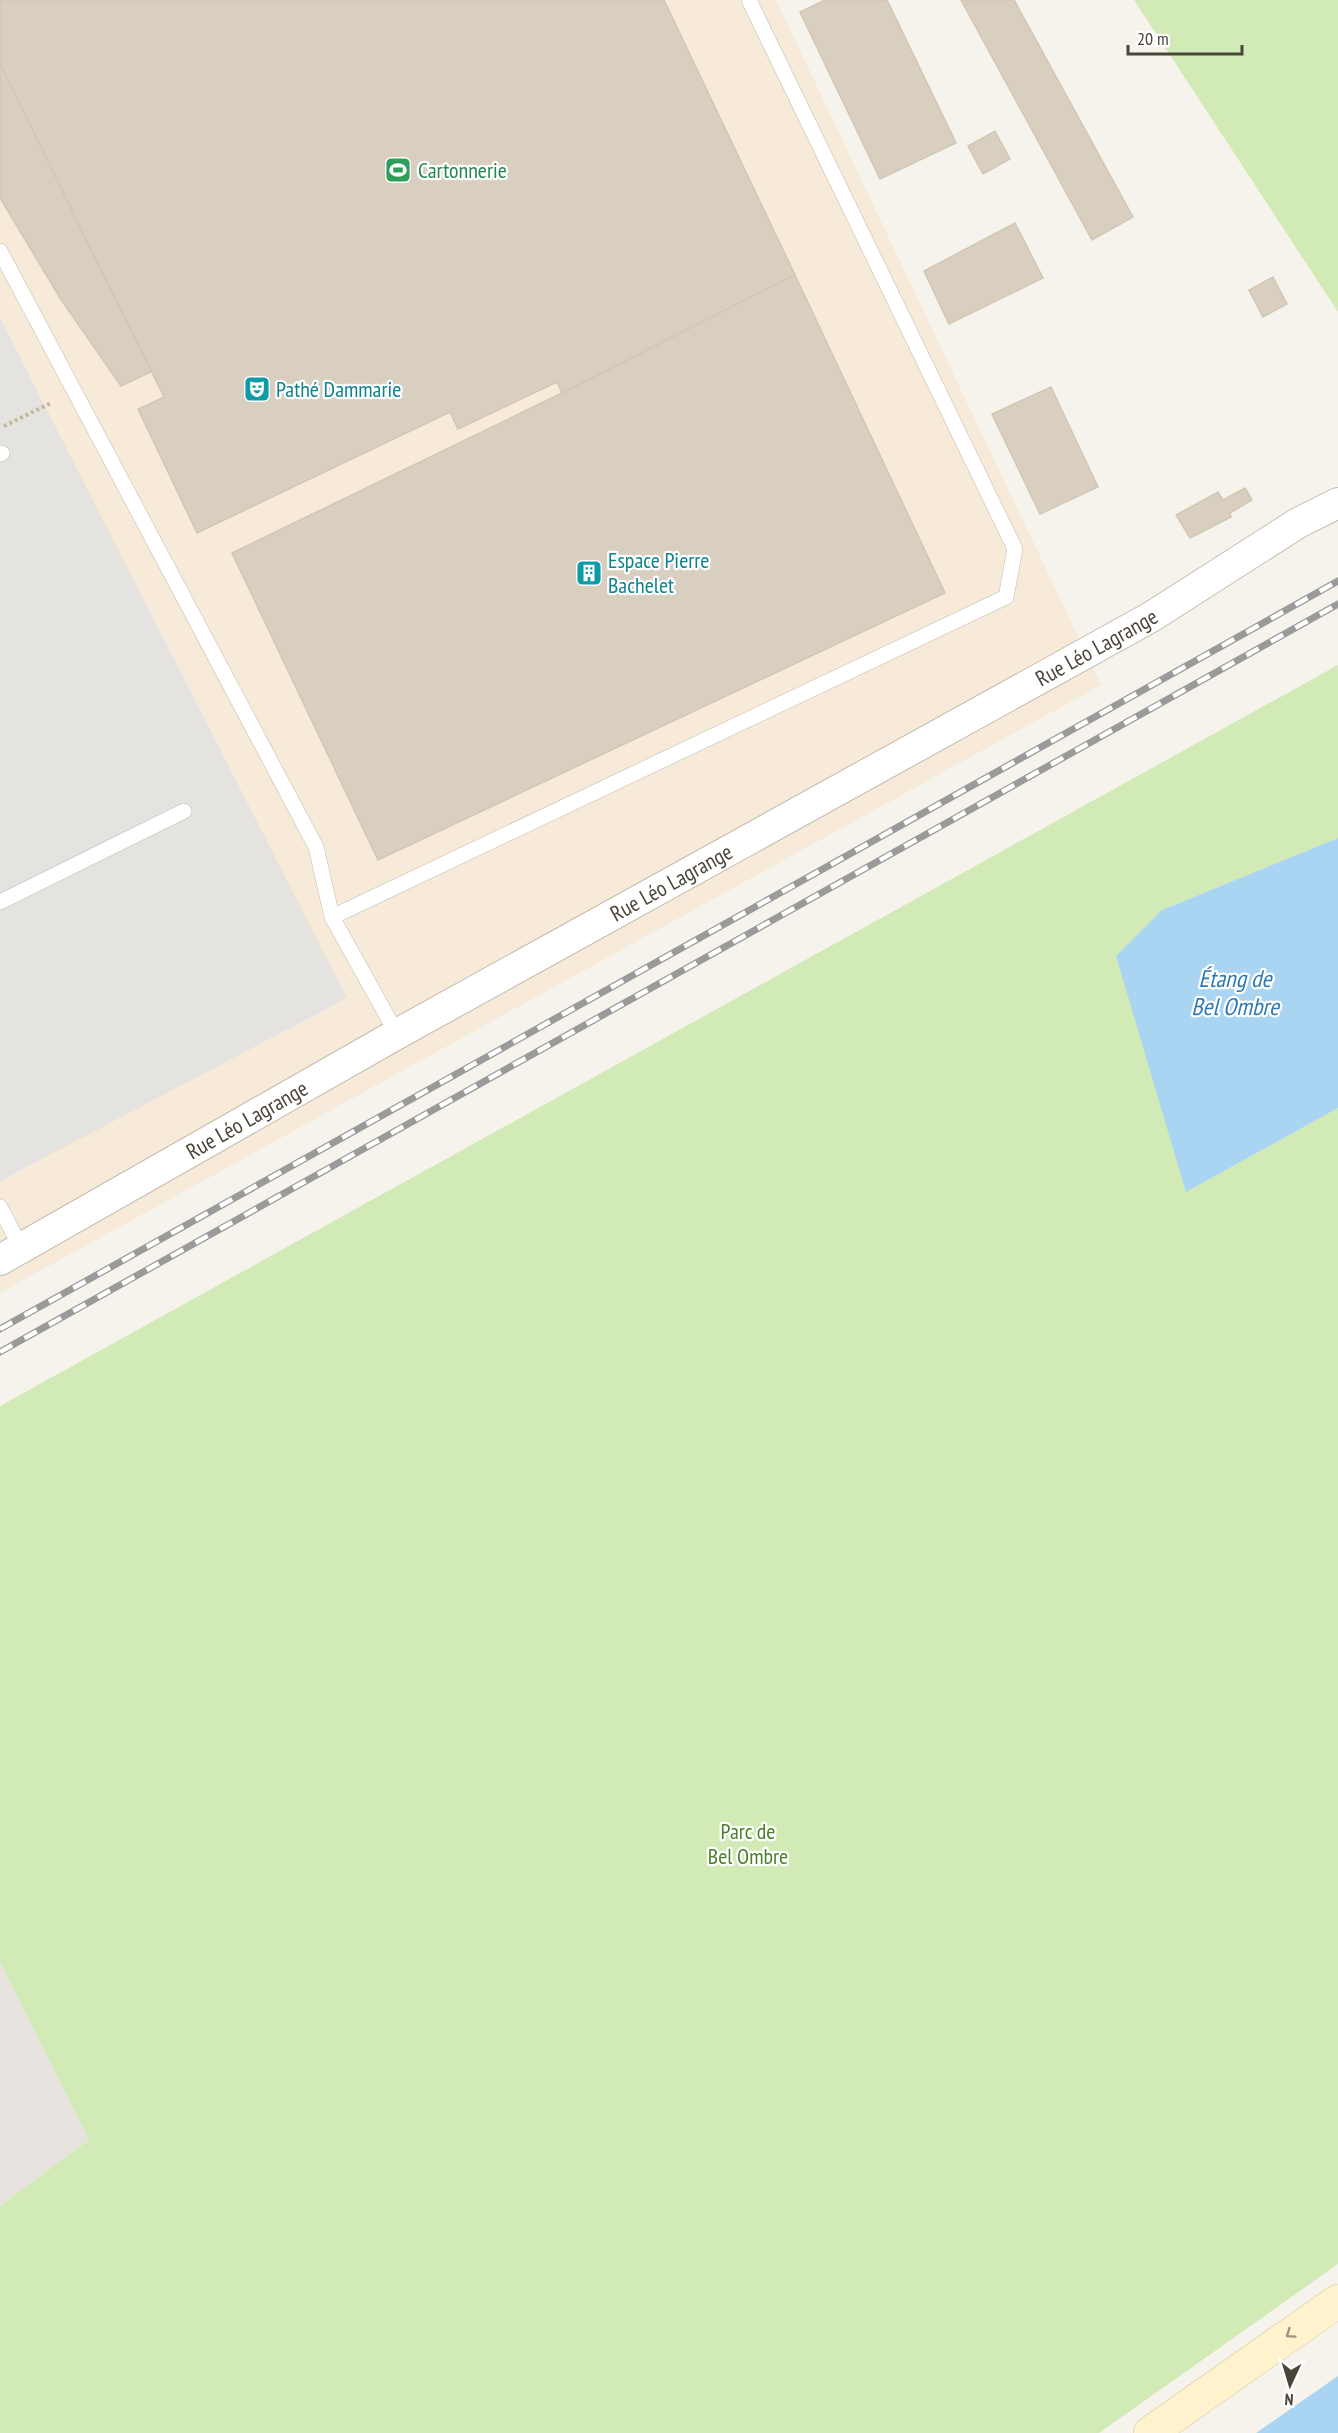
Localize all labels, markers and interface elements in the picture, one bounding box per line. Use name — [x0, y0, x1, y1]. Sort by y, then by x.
scale bar — [1128, 18, 1242, 56]
text: 20 m — [1137, 27, 1169, 50]
sports icon: Cartonnerie — [383, 155, 413, 185]
place label: Cartonnerie — [418, 156, 507, 184]
theatre icon: Pathé Dammarie — [242, 374, 272, 404]
place label: Pathé Dammarie — [276, 375, 401, 403]
place label: Espace Pierre Bachelet — [608, 546, 709, 599]
building icon: Espace Pierre Bachelet — [574, 558, 604, 588]
street label: Rue Léo Lagrange — [1030, 602, 1163, 692]
street label: Rue Léo Lagrange — [605, 837, 737, 927]
water label: Étang de Bel Ombre — [1191, 963, 1281, 1022]
street label: Rue Léo Lagrange — [181, 1074, 313, 1165]
park label: Parc de Bel Ombre — [708, 1817, 788, 1870]
one-way arrow — [1286, 2327, 1297, 2338]
north arrow — [1260, 2355, 1320, 2415]
text: N — [1284, 2390, 1294, 2410]

